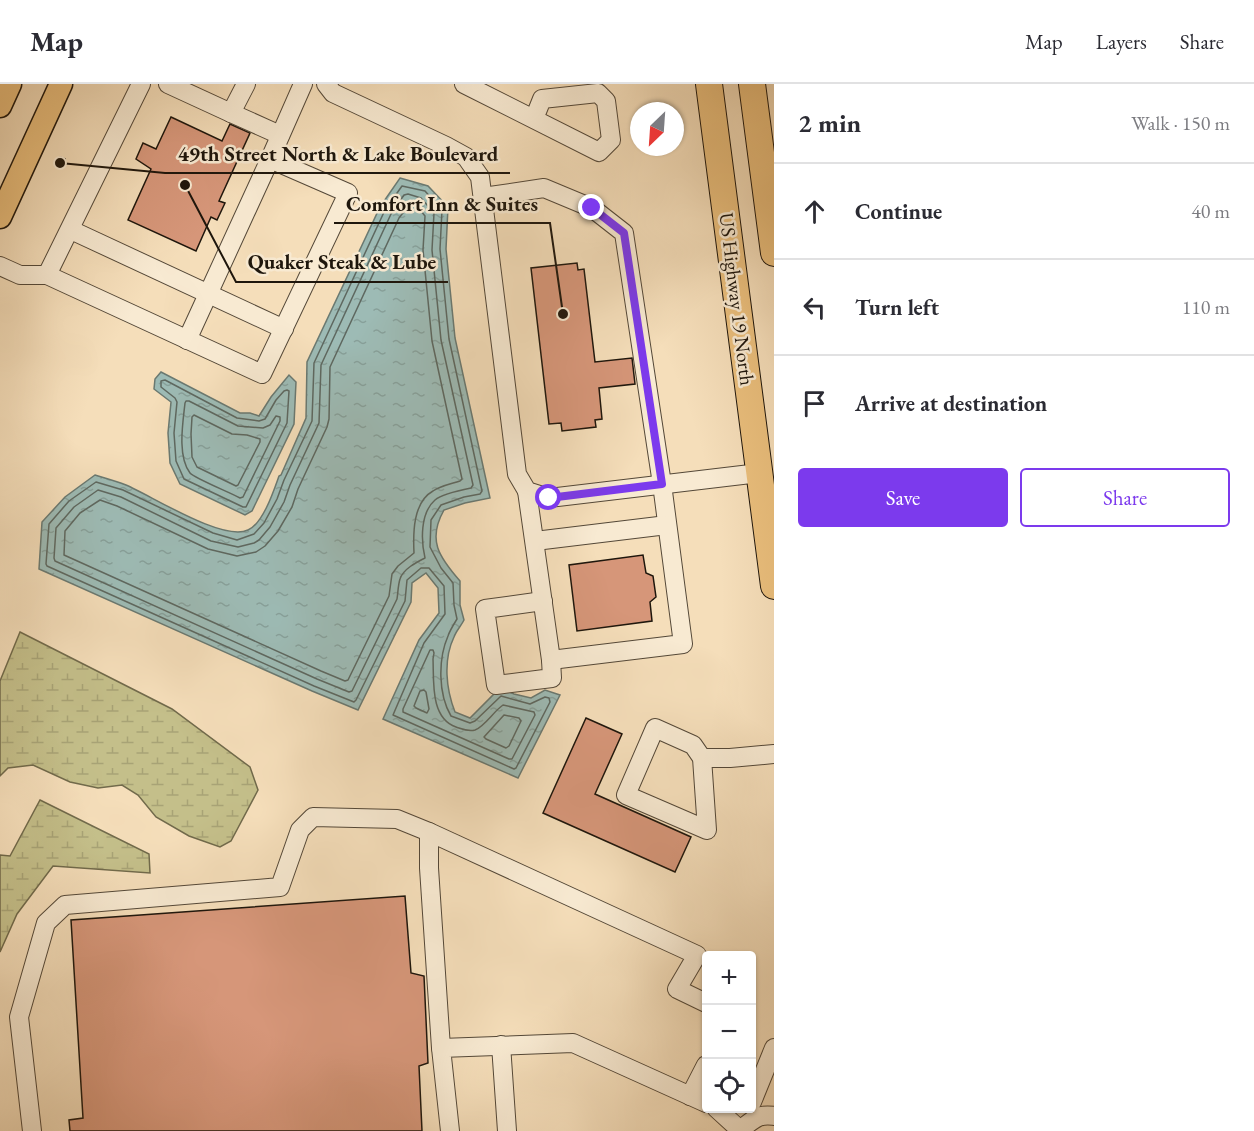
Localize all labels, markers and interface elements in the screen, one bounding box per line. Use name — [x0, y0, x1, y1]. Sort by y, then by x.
text: Map — [30, 23, 83, 59]
text: Map — [1025, 28, 1063, 55]
text: Layers — [1096, 28, 1147, 55]
text: Share — [1180, 28, 1224, 55]
north arrow — [630, 102, 684, 156]
text: 2 min — [798, 106, 861, 140]
text: Walk · 150 m — [1131, 110, 1230, 136]
callout: 49th Street North & Lake Boulevard — [165, 134, 510, 173]
text: 49th Street North & Lake Boulevard — [178, 140, 499, 167]
callout: Comfort Inn & Suites — [334, 184, 550, 223]
text: Comfort Inn & Suites — [346, 190, 538, 217]
route end — [578, 194, 604, 220]
icon: ahead — [798, 195, 831, 228]
text: Continue — [855, 197, 942, 226]
text: 40 m — [1191, 198, 1230, 224]
street label: US Highway 19 North — [714, 211, 760, 387]
callout: Quaker Steak & Lube — [236, 243, 448, 282]
text: Quaker Steak & Lube — [248, 248, 437, 275]
icon: left — [798, 291, 831, 324]
text: Turn left — [855, 293, 939, 322]
text: 110 m — [1182, 294, 1230, 320]
icon: arrive — [798, 387, 831, 420]
text: Arrive at destination — [855, 389, 1047, 418]
button: Save — [798, 468, 1008, 527]
button: Share — [1020, 468, 1230, 527]
route start — [535, 484, 561, 510]
map controls — [702, 951, 756, 1113]
button: + — [702, 951, 756, 1005]
button: − — [702, 1005, 756, 1059]
button: locate — [702, 1059, 756, 1113]

